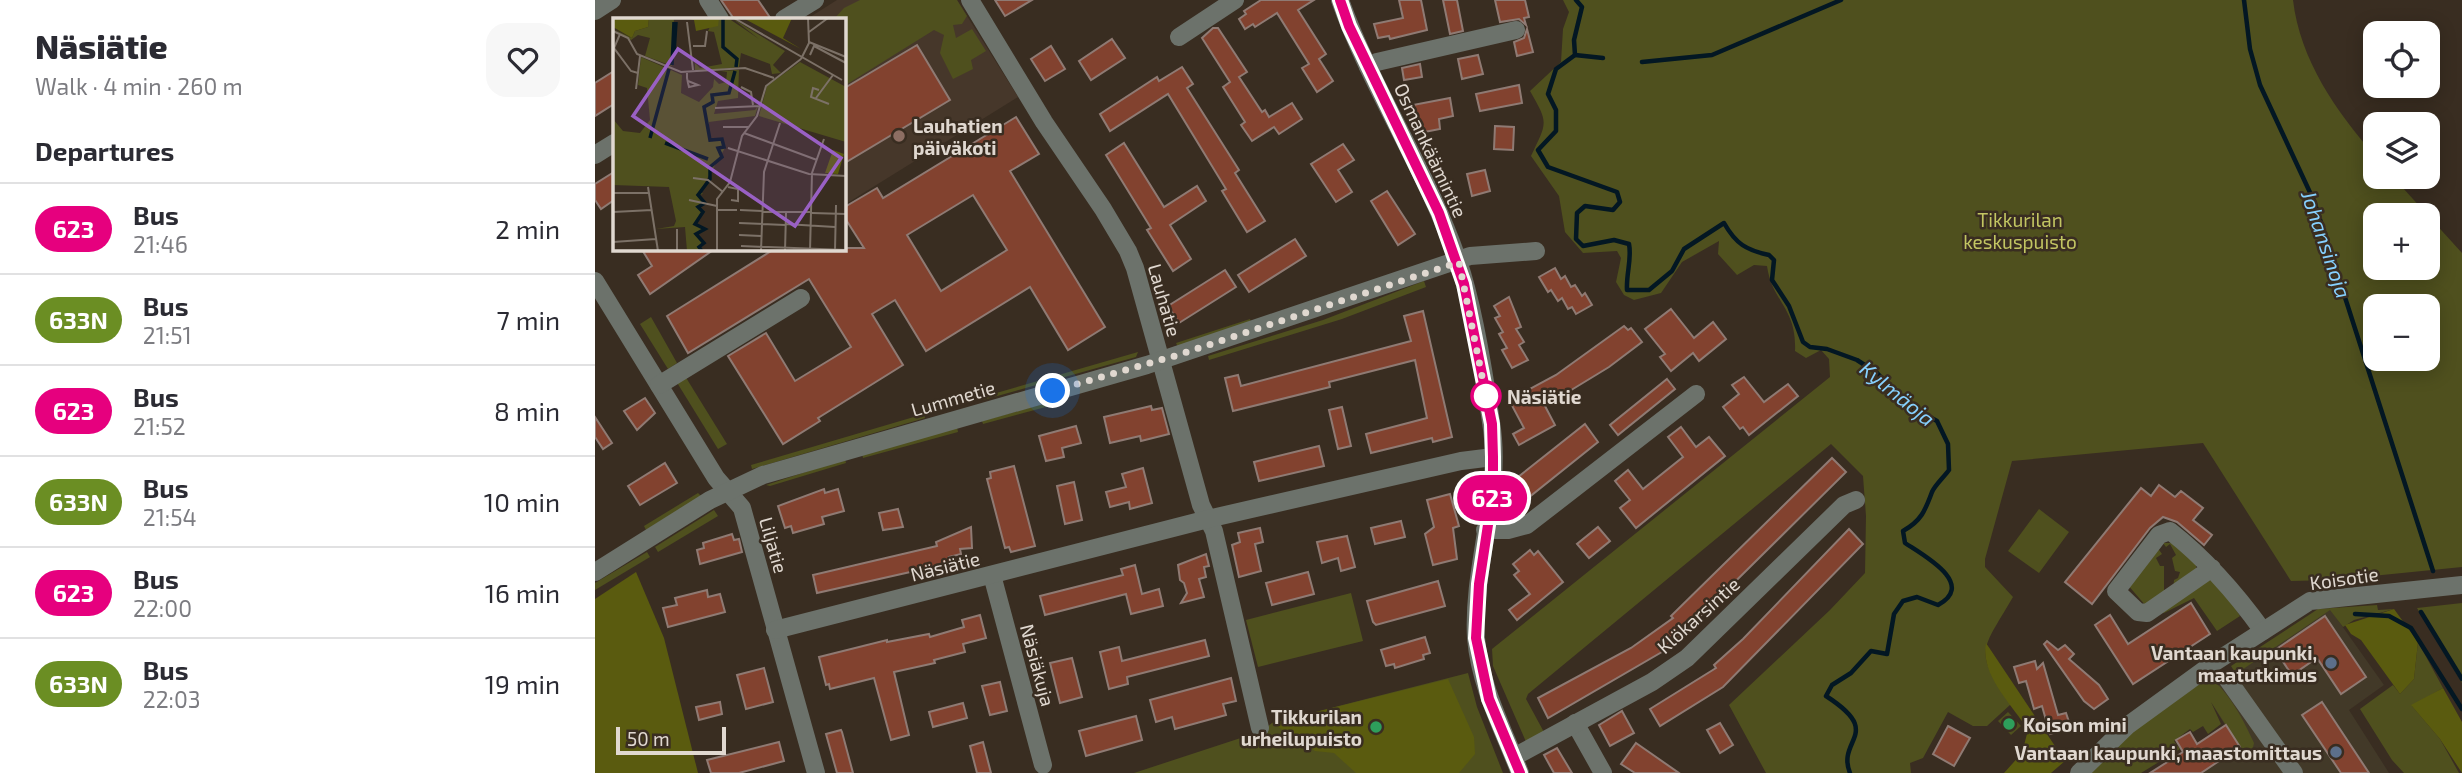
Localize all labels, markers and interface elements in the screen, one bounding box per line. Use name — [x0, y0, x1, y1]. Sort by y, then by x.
inset map — [613, 18, 845, 250]
map controls — [2363, 21, 2440, 371]
button: locate — [2363, 21, 2440, 98]
button: heart — [486, 23, 560, 97]
text: Näsiätie — [35, 26, 168, 66]
text: Walk · 4 min · 260 m — [35, 72, 243, 100]
street label: Osmankäämintie — [1390, 79, 1472, 221]
button: layers — [2363, 112, 2440, 189]
place label: Lauhatien päiväkoti — [913, 114, 1003, 159]
marker: Lauhatien päiväkoti — [891, 128, 907, 144]
text: Departures — [35, 135, 174, 166]
water label: Johansinoja — [2296, 186, 2357, 301]
text: Bus — [133, 199, 179, 230]
button: + — [2363, 203, 2440, 280]
park label: Tikkurilan keskuspuisto — [1963, 208, 2077, 253]
text: 2 min — [495, 213, 560, 244]
text: 623 — [53, 214, 94, 243]
text: 21:46 — [133, 230, 188, 258]
street label: Lauhatie — [1144, 261, 1186, 339]
text: Bus — [143, 290, 189, 321]
button: − — [2363, 294, 2440, 371]
text: 7 min — [497, 304, 560, 335]
text: 633N — [49, 305, 108, 334]
text: 21:51 — [143, 321, 192, 349]
water label: Kylmäoja — [1855, 355, 1940, 431]
your location — [1035, 373, 1070, 408]
street label: Lummetie — [908, 375, 998, 421]
text: Bus — [133, 381, 179, 412]
marker: Näsiätie — [1471, 381, 1501, 411]
place label: Näsiätie — [1507, 385, 1582, 408]
text: 8 min — [494, 395, 560, 426]
text: 623 — [53, 396, 94, 425]
text: 21:52 — [133, 412, 186, 440]
text: Bus — [143, 472, 189, 503]
line badge: 623 — [1452, 475, 1532, 521]
text: 623 — [1471, 483, 1513, 512]
text: 10 min — [484, 486, 560, 517]
text: 633N — [49, 487, 108, 516]
text: 21:54 — [143, 503, 197, 531]
street label: Liljatie — [755, 514, 793, 576]
street label: Näsiätie — [908, 546, 982, 586]
street label: Koisotie — [2308, 562, 2380, 594]
text: Bus — [133, 563, 179, 594]
street label: Klökarsintie — [1652, 572, 1744, 658]
text: 16 min — [485, 577, 560, 608]
text: 623 — [53, 578, 94, 607]
text: 22:00 — [133, 594, 192, 622]
street label: Näsiäkuja — [1016, 621, 1060, 709]
place label: Vantaan kaupunki, maatutkimus — [2151, 641, 2317, 686]
text: Bus — [143, 654, 189, 685]
marker: Vantaan kaupunki, maatutkimus — [2323, 655, 2339, 671]
text: 19 min — [485, 668, 560, 699]
text: 633N — [49, 669, 108, 698]
text: 22:03 — [143, 685, 201, 713]
place label: Tikkurilan urheilupuisto — [1241, 705, 1362, 750]
place label: Koison mini — [2023, 713, 2127, 736]
marker: Koison mini — [2001, 716, 2017, 732]
marker: Tikkurilan urheilupuisto — [1368, 719, 1384, 735]
scale bar — [616, 724, 726, 756]
text: 50 m — [627, 727, 670, 750]
place label: Vantaan kaupunki, maastomittaus — [2015, 741, 2322, 764]
marker: Vantaan kaupunki, maastomittaus — [2328, 744, 2344, 760]

